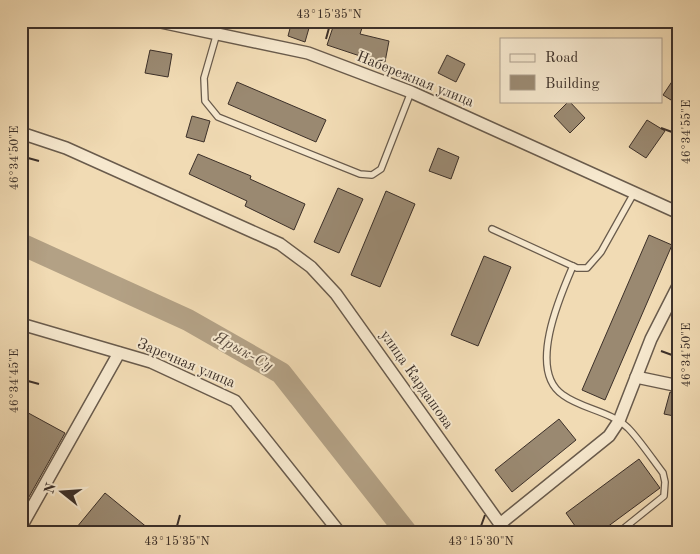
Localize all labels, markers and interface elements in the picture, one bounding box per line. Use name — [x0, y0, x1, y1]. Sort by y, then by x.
text: 43°15'35"N — [296, 8, 362, 21]
legend — [500, 38, 662, 102]
street label: Набережная улица — [354, 50, 476, 111]
text: Road — [545, 51, 579, 66]
text: Building — [545, 77, 600, 92]
text: 46°34'55"E — [680, 100, 693, 164]
text: 46°34'50"E — [8, 126, 21, 190]
text: 46°34'50"E — [680, 323, 693, 387]
street label: улица Кардашова — [376, 328, 456, 432]
water label: Ярык-Су — [211, 329, 276, 375]
street label: Заречная улица — [135, 337, 238, 392]
text: 46°34'45"E — [8, 349, 21, 413]
north arrow — [38, 466, 88, 516]
text: N — [42, 481, 59, 496]
text: 43°15'35"N — [144, 535, 210, 548]
text: 43°15'30"N — [448, 535, 514, 548]

